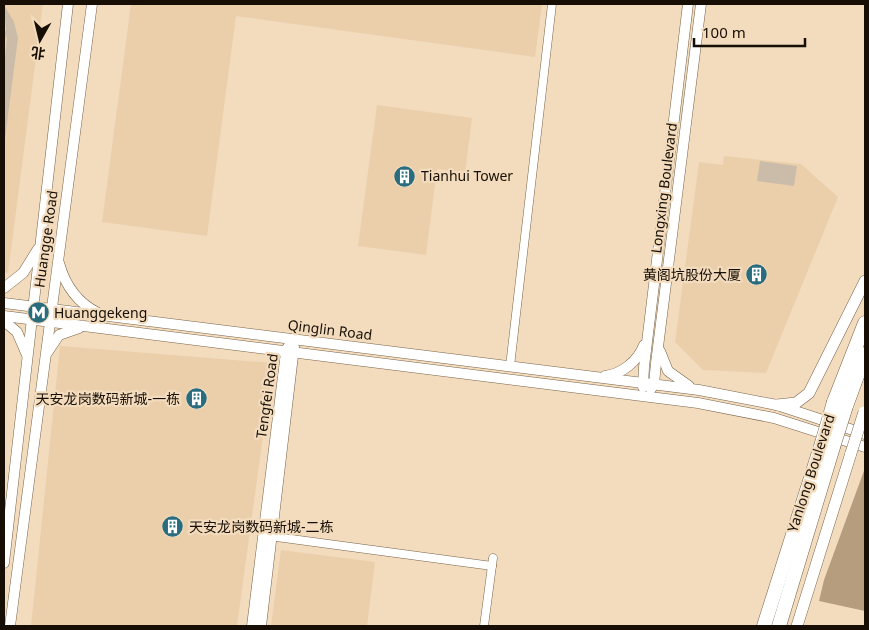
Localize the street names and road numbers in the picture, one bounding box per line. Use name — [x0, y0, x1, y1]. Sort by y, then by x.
street label: Longxing Boulevard — [646, 122, 681, 254]
street label: Huangge Road — [29, 189, 62, 289]
street label: Qinglin Road — [287, 315, 373, 344]
street label: Tengfei Road — [251, 352, 282, 440]
street label: Yanlong Boulevard — [782, 411, 839, 534]

